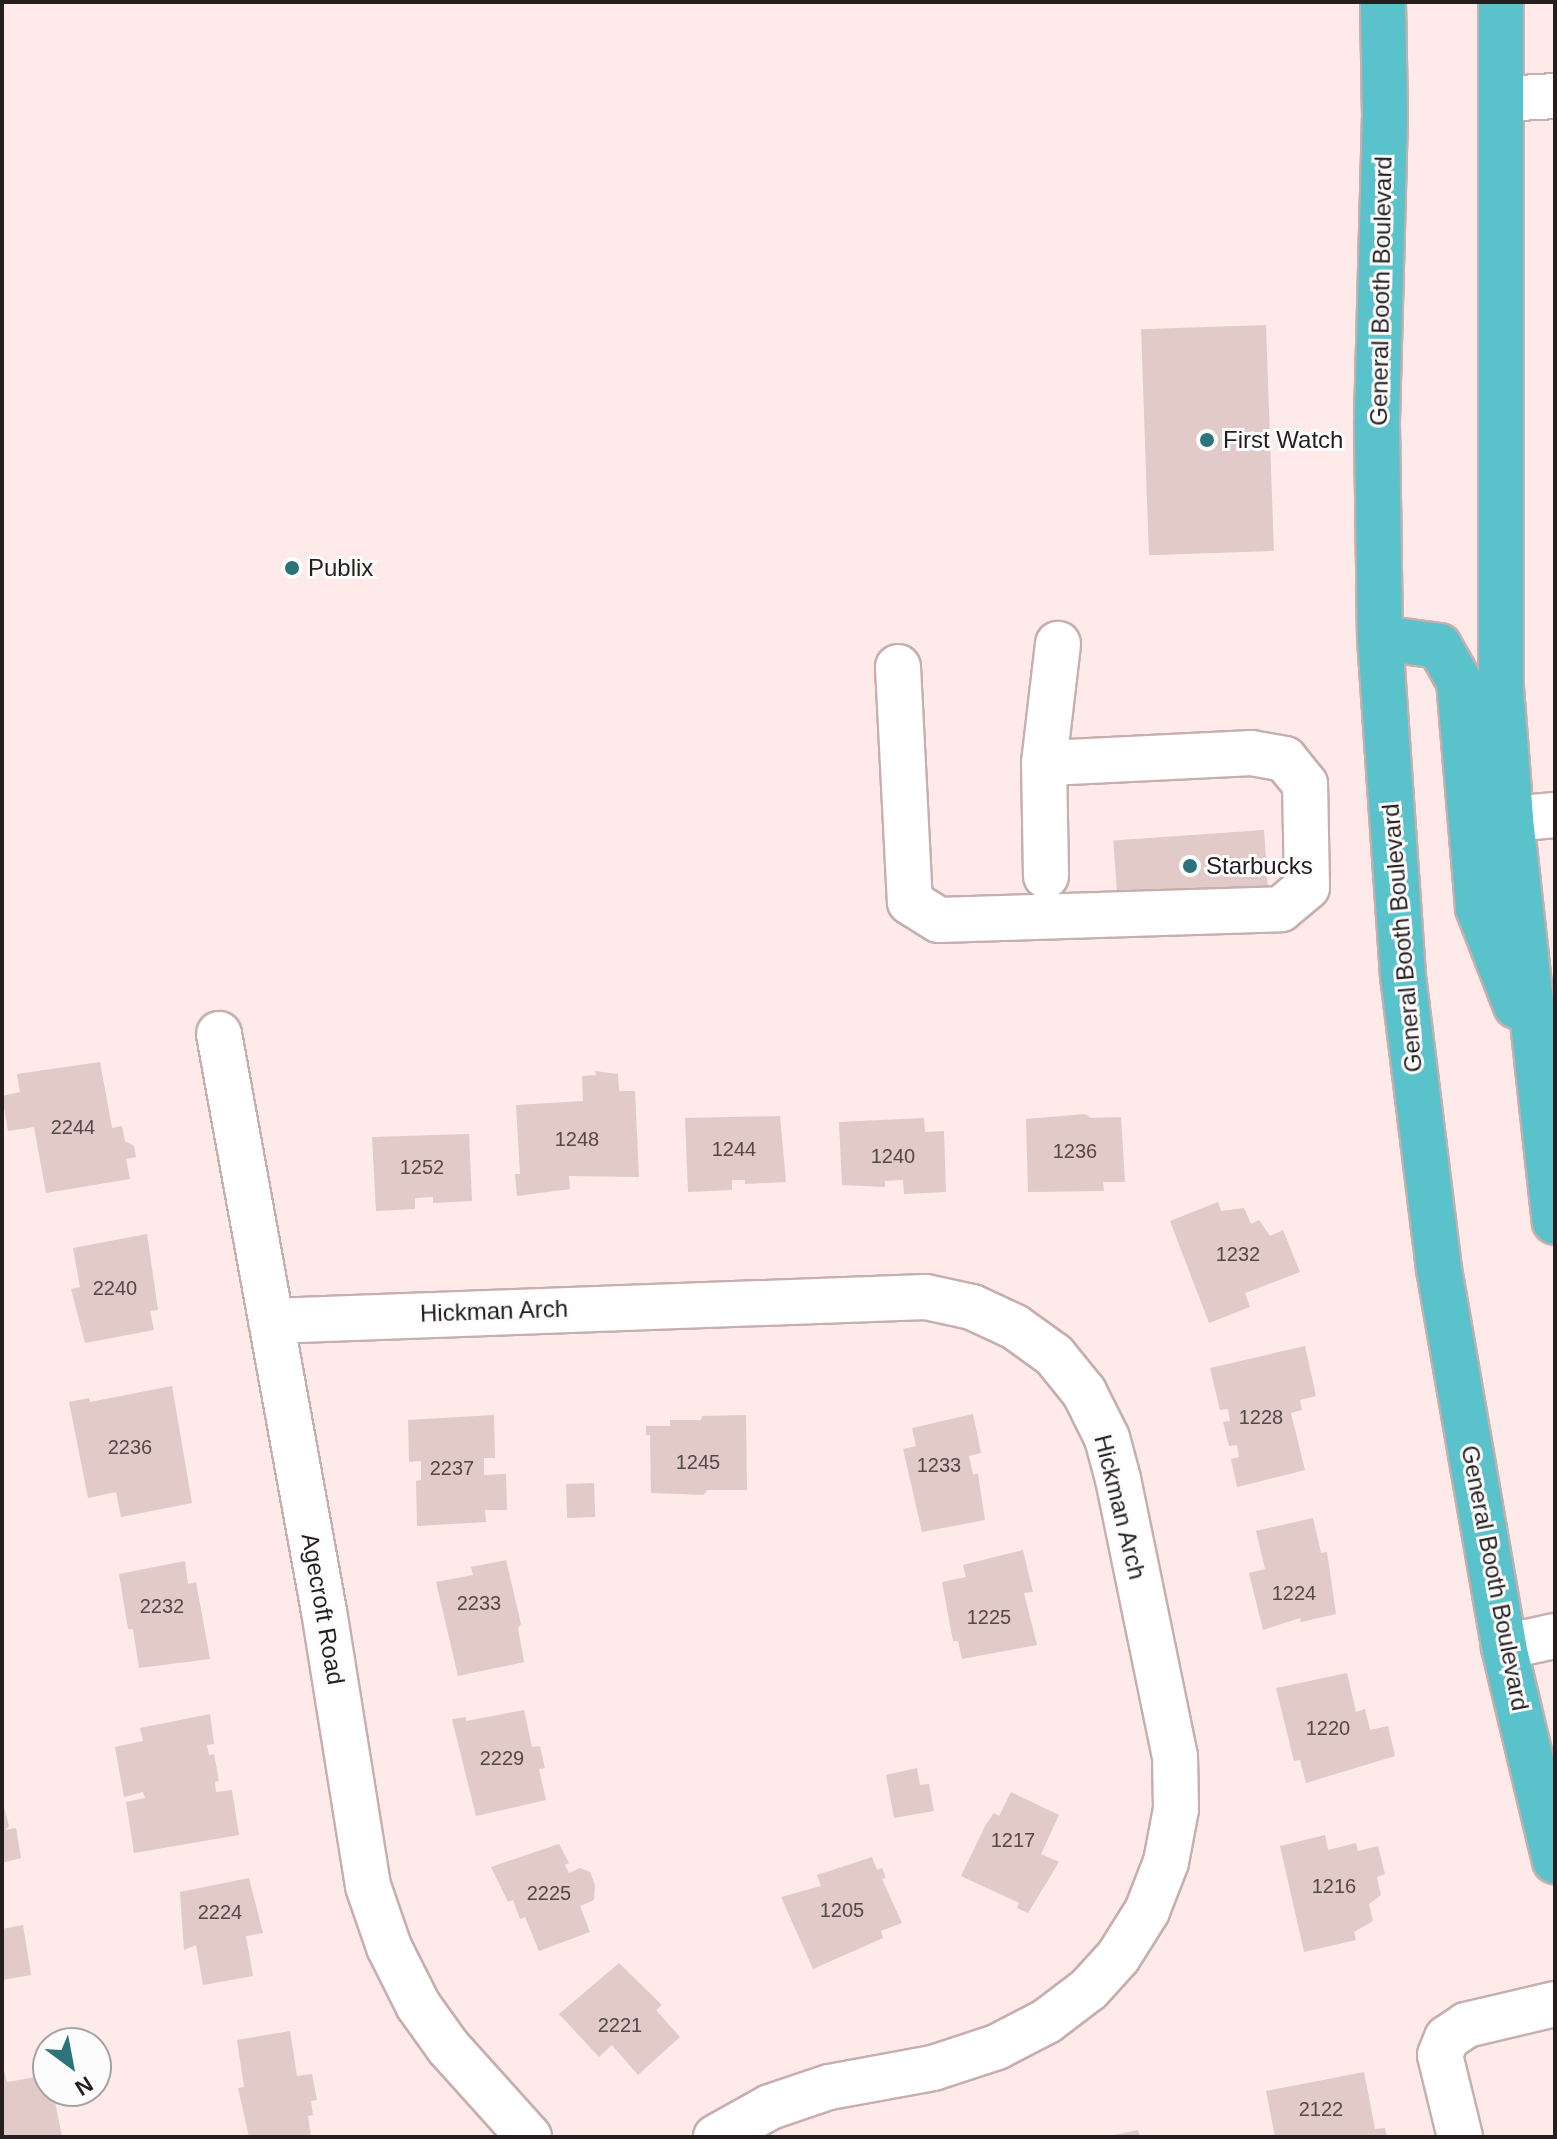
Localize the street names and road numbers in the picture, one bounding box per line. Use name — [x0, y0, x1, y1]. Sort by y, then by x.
street label: General Booth Boulevard — [1364, 156, 1398, 426]
street label: General Booth Boulevard — [1376, 803, 1428, 1073]
street label: Hickman Arch — [419, 1294, 569, 1328]
street label: Hickman Arch — [1088, 1431, 1152, 1583]
street label: General Booth Boulevard — [1455, 1443, 1535, 1713]
street label: Agecroft Road — [295, 1531, 351, 1687]

